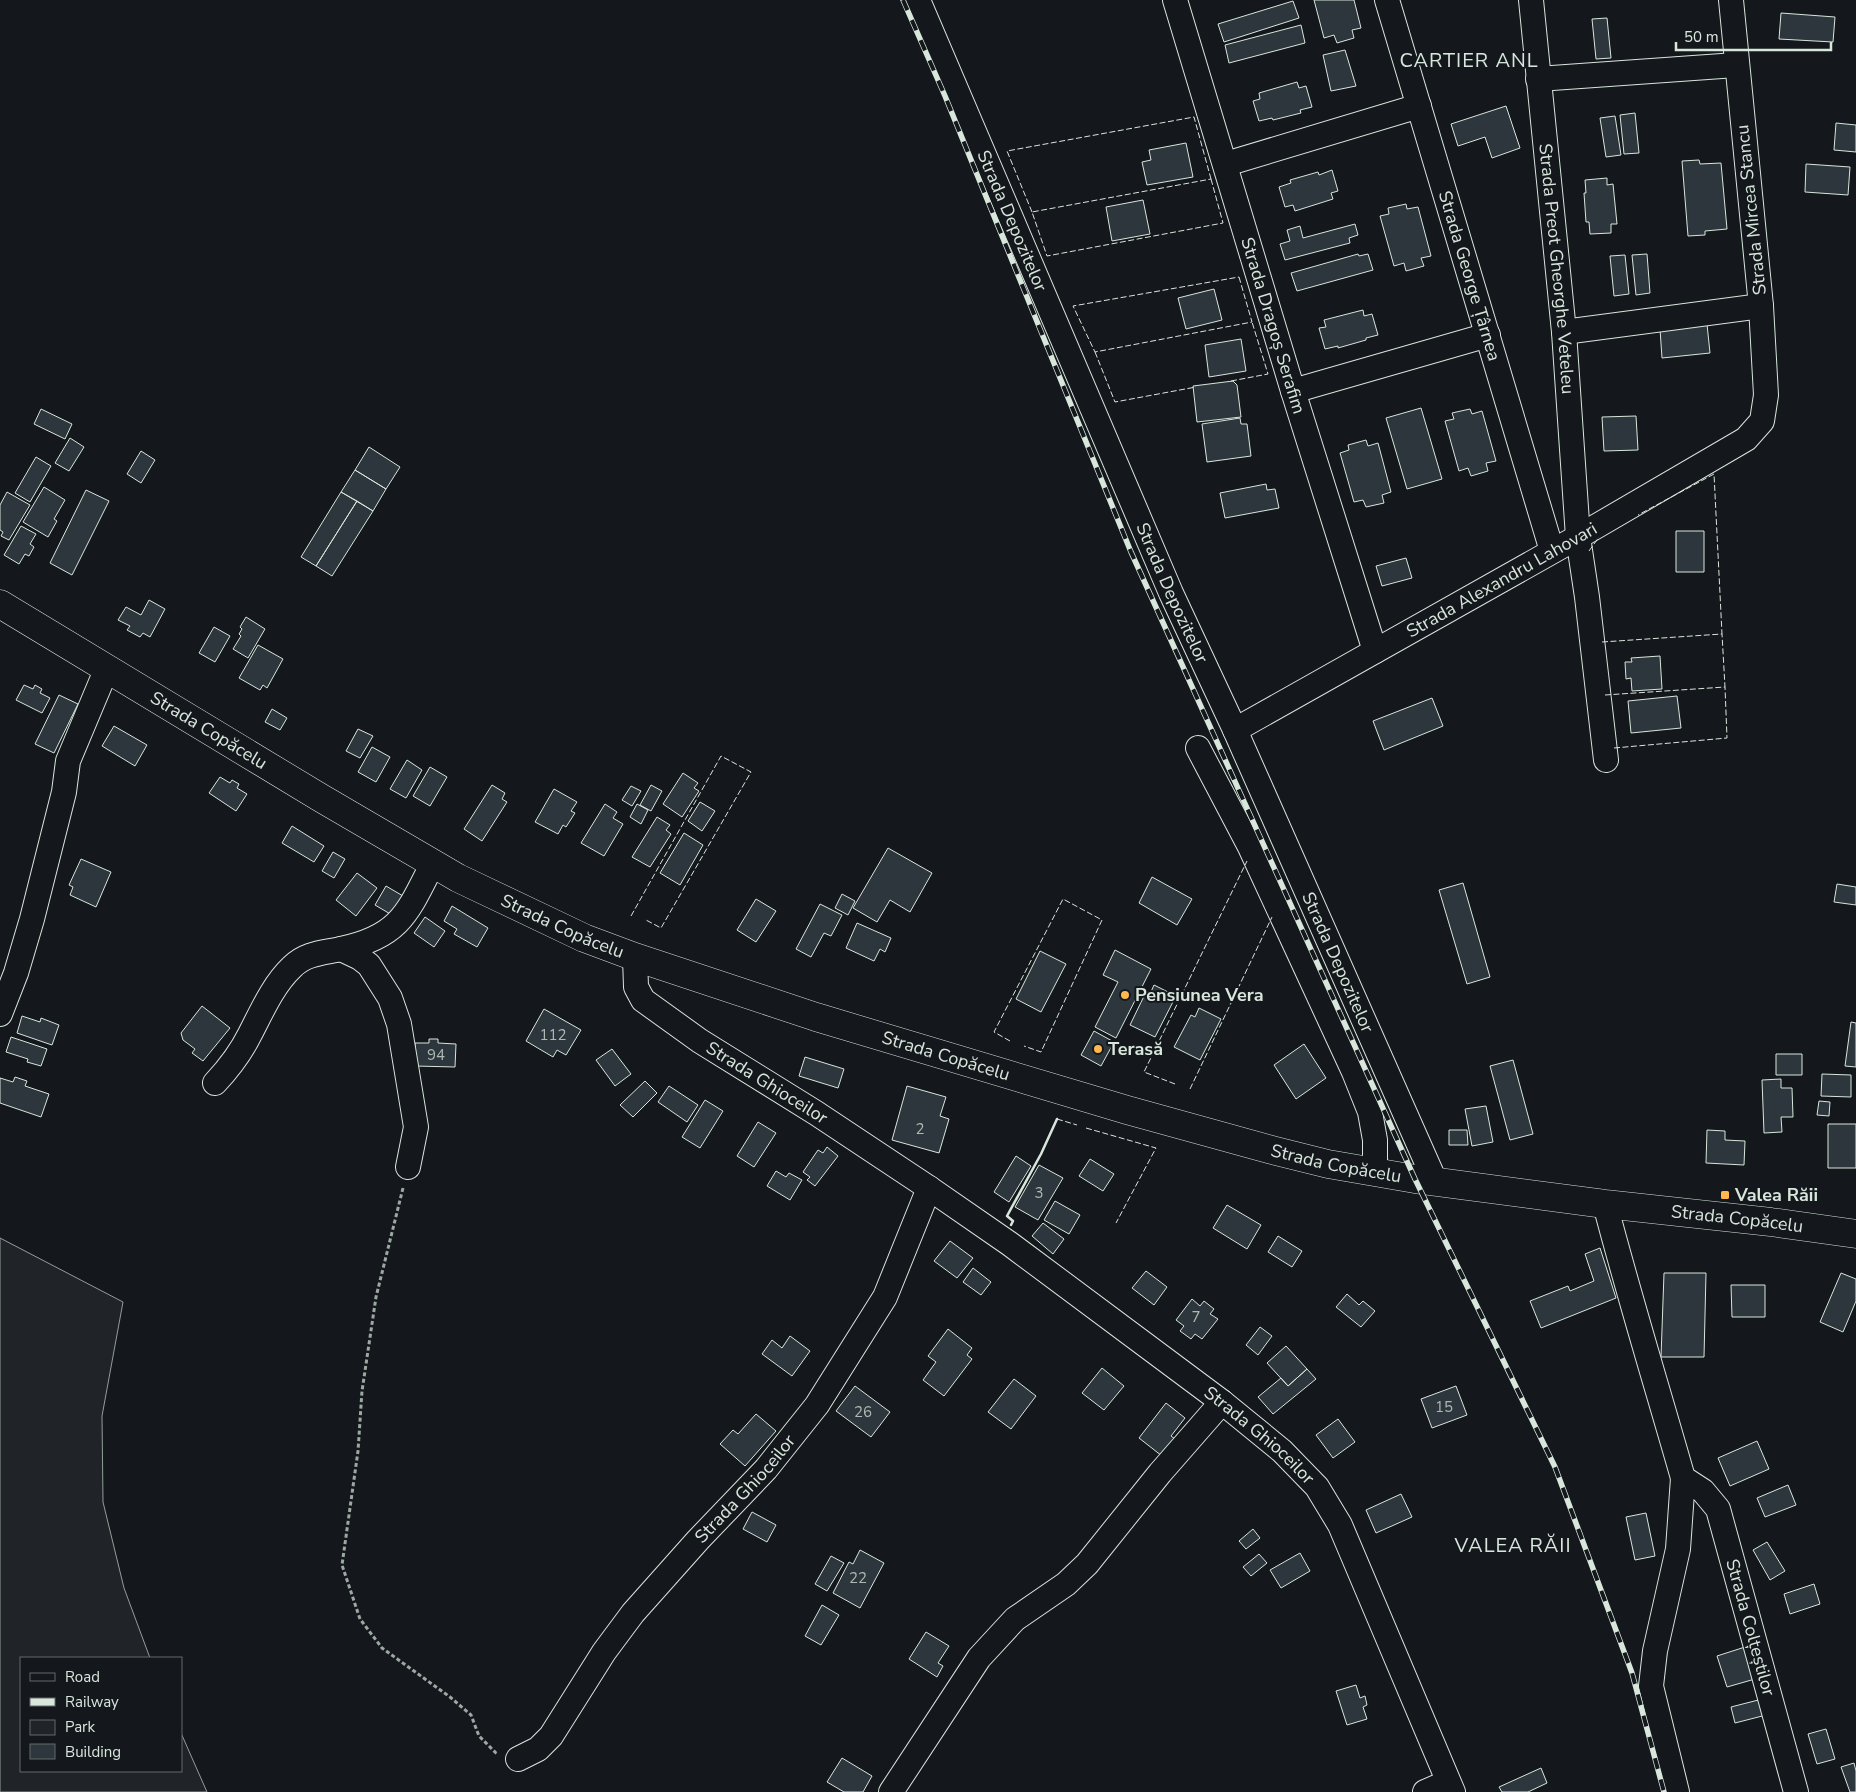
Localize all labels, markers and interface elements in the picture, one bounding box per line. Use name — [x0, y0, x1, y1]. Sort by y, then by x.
scale bar — [1676, 20, 1831, 52]
text: 50 m — [1684, 27, 1719, 47]
district label: CARTIER ANL — [1399, 47, 1539, 74]
street label: Strada Mircea Stancu — [1730, 124, 1772, 296]
street label: Strada Preot Gheorghe Veteleu — [1533, 142, 1580, 395]
street label: Strada Depozitelor — [971, 146, 1053, 296]
street label: Strada George Țârnea — [1433, 188, 1506, 364]
street label: Strada Dragoș Serafim — [1235, 234, 1311, 417]
street label: Strada Alexandru Lahovari — [1402, 516, 1601, 643]
street label: Strada Depozitelor — [1130, 519, 1214, 667]
street label: Strada Copăcelu — [146, 686, 272, 775]
street label: Strada Copăcelu — [497, 888, 628, 964]
street label: Strada Depozitelor — [1296, 888, 1380, 1037]
place label: Pensiunea Vera — [1135, 983, 1264, 1007]
marker: Pensiunea Vera — [1119, 989, 1131, 1001]
house number: 112 — [539, 1025, 567, 1045]
street label: Strada Copăcelu — [879, 1025, 1013, 1086]
street label: Strada Ghioceilor — [702, 1036, 833, 1130]
place label: Terasă — [1108, 1037, 1163, 1061]
marker: Terasă — [1092, 1043, 1104, 1055]
house number: 94 — [427, 1045, 445, 1065]
house number: 2 — [915, 1119, 925, 1139]
street label: Strada Copăcelu — [1268, 1138, 1403, 1188]
house number: 3 — [1034, 1183, 1044, 1203]
place label: Valea Răii — [1734, 1183, 1818, 1207]
marker: Valea Răii — [1719, 1189, 1731, 1201]
street label: Strada Copăcelu — [1670, 1199, 1805, 1238]
house number: 7 — [1191, 1307, 1201, 1327]
street label: Strada Ghioceilor — [1199, 1381, 1320, 1490]
house number: 15 — [1435, 1397, 1453, 1417]
house number: 26 — [854, 1402, 872, 1422]
street label: Strada Ghioceilor — [689, 1429, 801, 1548]
district label: VALEA RĂII — [1453, 1532, 1572, 1559]
street label: Strada Colțeștilor — [1720, 1556, 1781, 1699]
house number: 22 — [849, 1568, 867, 1588]
legend — [20, 1657, 182, 1772]
text: Road — [65, 1667, 100, 1687]
text: Railway — [65, 1692, 119, 1712]
text: Park — [65, 1717, 95, 1737]
text: Building — [65, 1742, 121, 1762]

